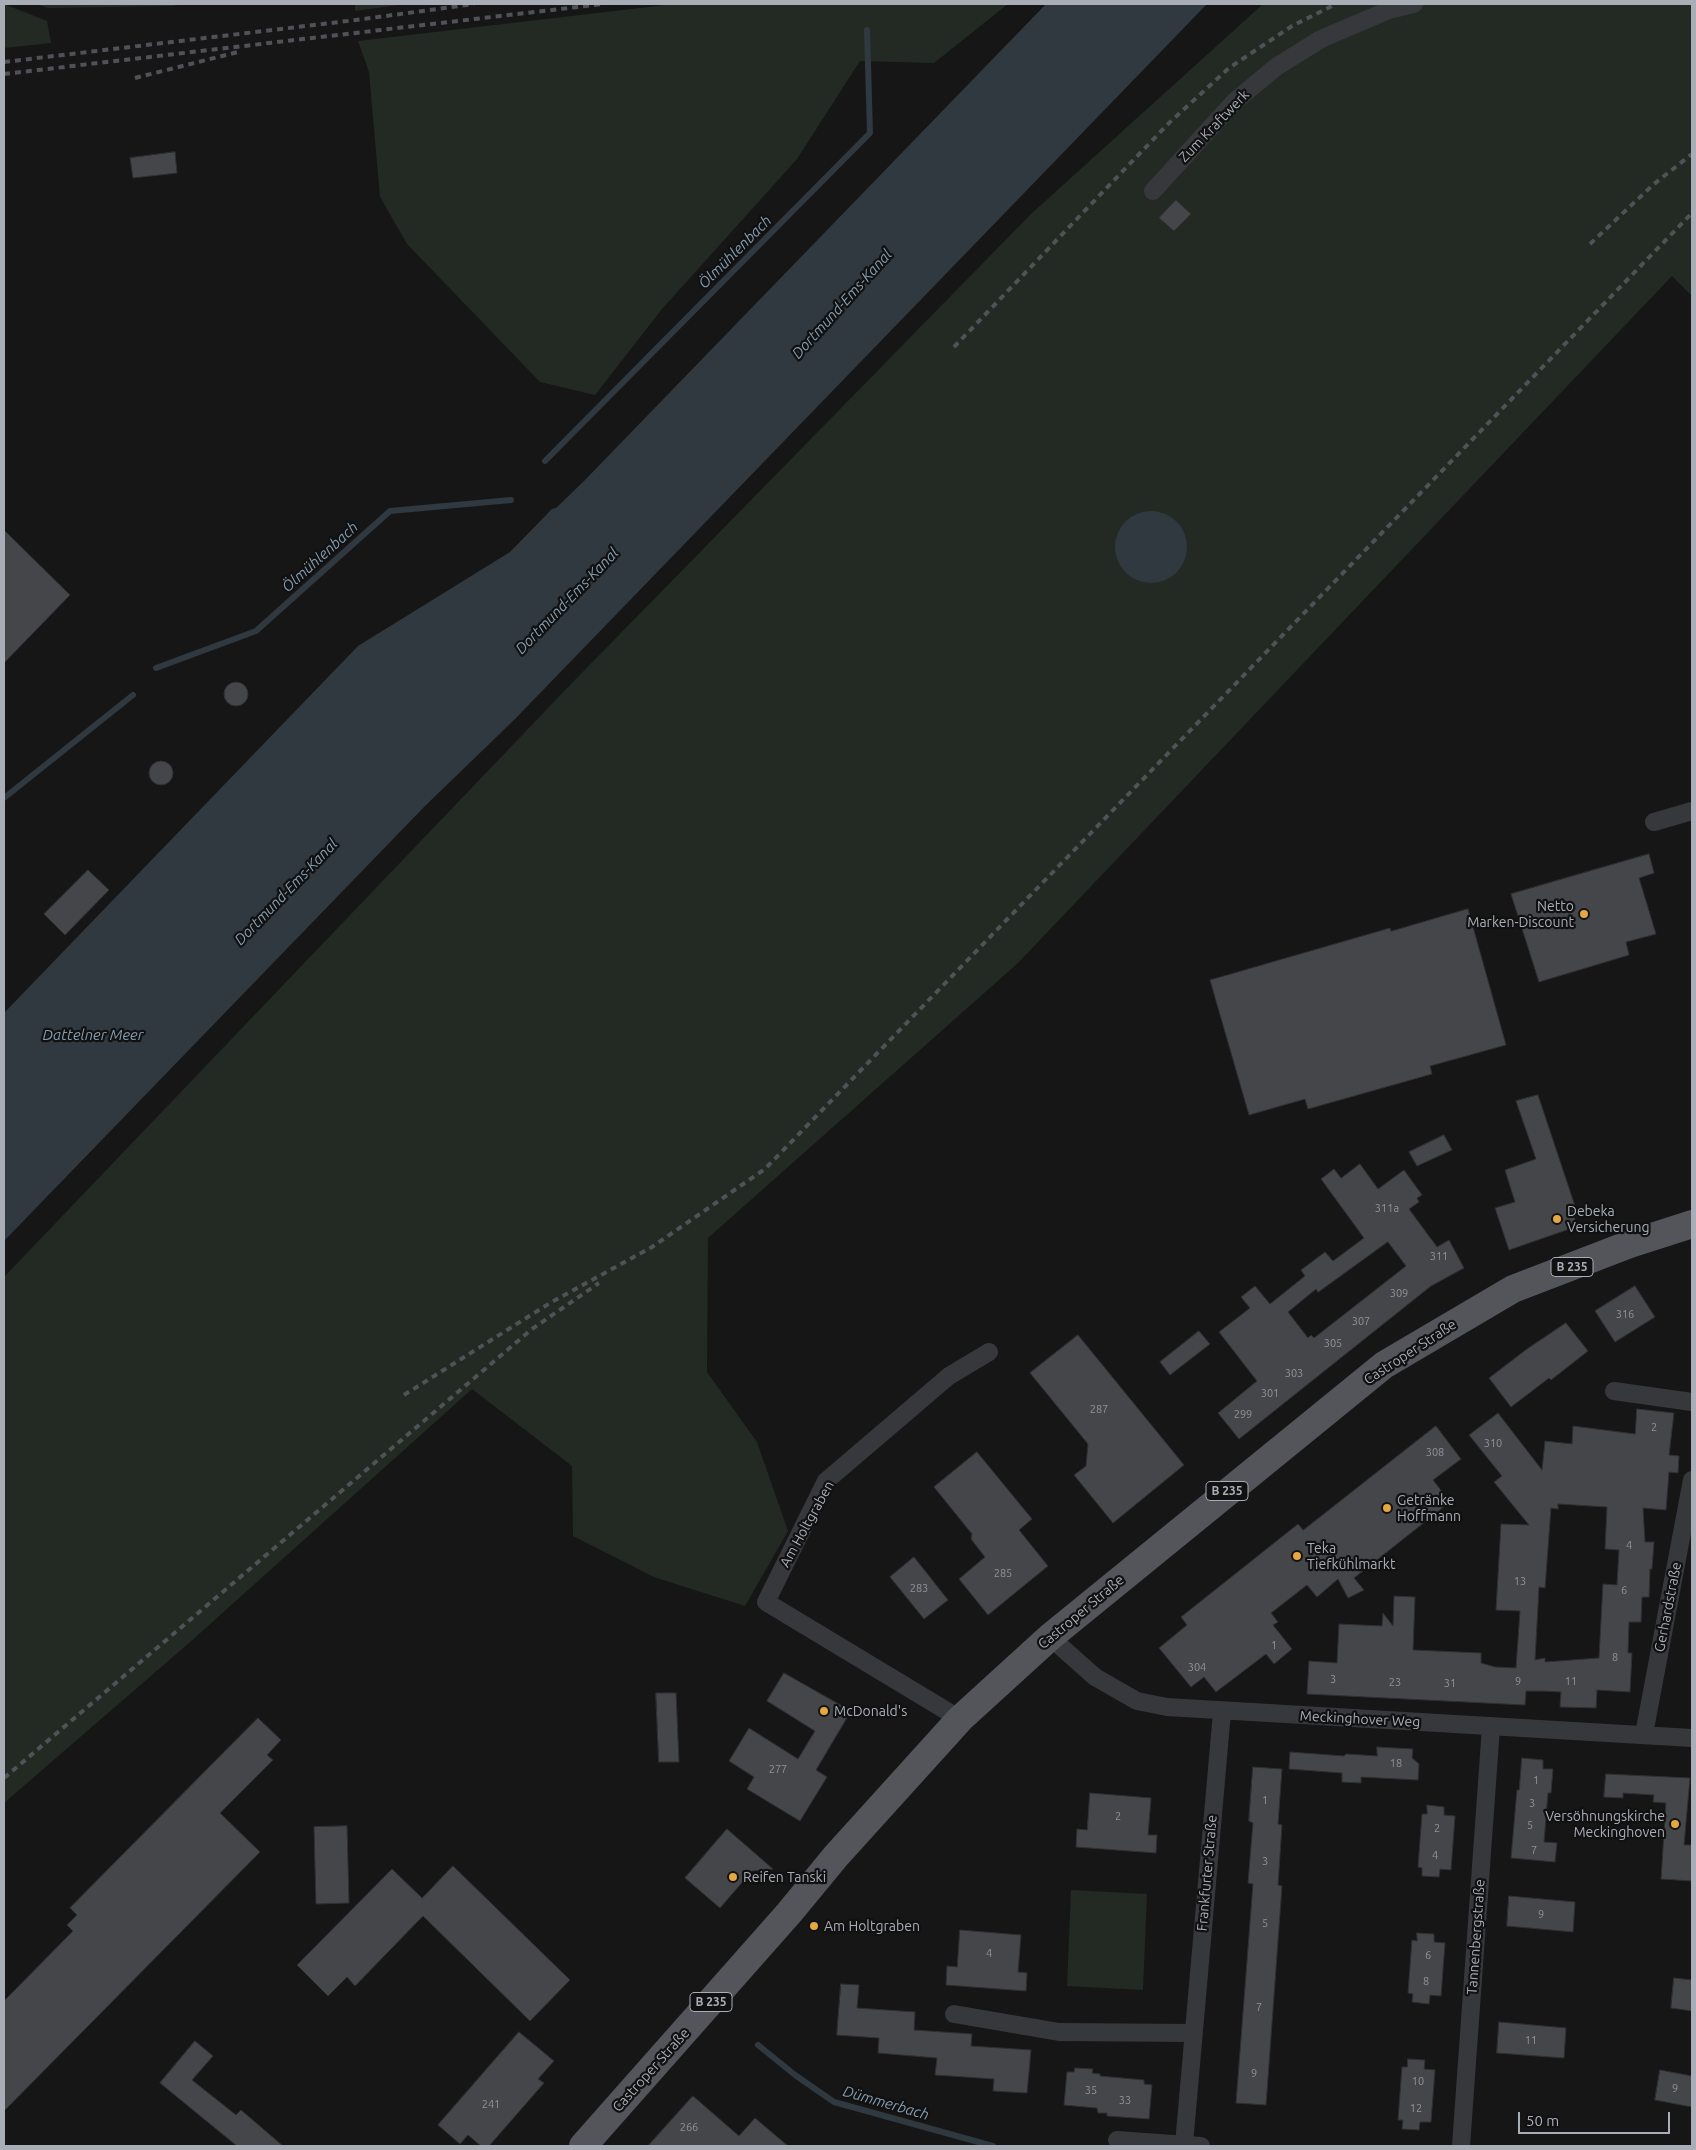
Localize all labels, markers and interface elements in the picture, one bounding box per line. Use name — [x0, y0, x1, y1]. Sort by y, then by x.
street label: Zum Kraftwerk — [1175, 86, 1253, 166]
water label: Ölmühlenbach — [695, 212, 775, 292]
water label: Dortmund-Ems-Kanal — [788, 246, 896, 362]
water label: Ölmühlenbach — [278, 518, 362, 596]
water label: Dortmund-Ems-Kanal — [512, 544, 622, 658]
water label: Dortmund-Ems-Kanal — [231, 835, 341, 949]
place label: Netto Marken-Discount — [1467, 898, 1574, 930]
marker: Netto Marken-Discount — [1578, 908, 1590, 920]
water label: Dattelner Meer — [43, 1026, 143, 1044]
house number: 311a — [1375, 1201, 1399, 1215]
place label: Debeka Versicherung — [1567, 1203, 1649, 1236]
marker: Debeka Versicherung — [1551, 1213, 1563, 1225]
house number: 311 — [1430, 1249, 1448, 1263]
road number: B 235 — [1551, 1258, 1593, 1276]
house number: 309 — [1390, 1286, 1408, 1300]
house number: 316 — [1616, 1307, 1634, 1321]
house number: 307 — [1352, 1314, 1370, 1328]
street label: Castroper Straße — [1361, 1316, 1459, 1388]
house number: 305 — [1324, 1336, 1342, 1350]
house number: 303 — [1285, 1366, 1303, 1380]
house number: 301 — [1261, 1386, 1279, 1400]
house number: 287 — [1090, 1402, 1108, 1416]
house number: 299 — [1234, 1407, 1252, 1421]
house number: 2 — [1651, 1420, 1657, 1434]
house number: 310 — [1484, 1436, 1502, 1450]
house number: 308 — [1426, 1445, 1444, 1459]
street label: Am Holtgraben — [776, 1478, 838, 1570]
road number: B 235 — [1206, 1482, 1248, 1500]
place label: Getränke Hoffmann — [1397, 1492, 1461, 1524]
marker: Getränke Hoffmann — [1381, 1502, 1393, 1514]
house number: 4 — [1626, 1538, 1632, 1552]
place label: Teka Tiefkühlmarkt — [1307, 1540, 1395, 1572]
marker: Teka Tiefkühlmarkt — [1291, 1550, 1303, 1562]
street label: Gerhardstraße — [1651, 1561, 1685, 1653]
house number: 285 — [994, 1566, 1012, 1580]
street label: Castroper Straße — [1035, 1571, 1127, 1653]
house number: 13 — [1514, 1574, 1526, 1588]
house number: 283 — [910, 1581, 928, 1595]
house number: 6 — [1621, 1583, 1627, 1597]
house number: 1 — [1271, 1638, 1277, 1652]
house number: 8 — [1612, 1650, 1618, 1664]
house number: 304 — [1188, 1660, 1206, 1674]
house number: 3 — [1330, 1672, 1336, 1686]
house number: 9 — [1515, 1674, 1521, 1688]
house number: 11 — [1565, 1674, 1577, 1688]
house number: 23 — [1389, 1675, 1401, 1689]
house number: 31 — [1444, 1676, 1456, 1690]
place label: McDonald's — [834, 1703, 907, 1719]
marker: McDonald's — [818, 1705, 830, 1717]
street label: Meckinghover Weg — [1299, 1707, 1421, 1731]
house number: 18 — [1390, 1756, 1402, 1770]
house number: 277 — [769, 1762, 787, 1776]
house number: 1 — [1533, 1773, 1539, 1787]
house number: 1 — [1262, 1793, 1268, 1807]
house number: 3 — [1529, 1796, 1535, 1810]
place label: Versöhnungskirche Meckinghoven — [1545, 1808, 1665, 1840]
house number: 2 — [1115, 1809, 1121, 1823]
street label: Frankfurter Straße — [1194, 1814, 1220, 1932]
house number: 5 — [1527, 1818, 1533, 1832]
marker: Versöhnungskirche Meckinghoven — [1669, 1818, 1681, 1830]
house number: 2 — [1434, 1821, 1440, 1835]
house number: 7 — [1531, 1843, 1537, 1857]
house number: 4 — [1432, 1848, 1438, 1862]
house number: 3 — [1262, 1854, 1268, 1868]
place label: Reifen Tanski — [743, 1869, 826, 1885]
marker: Reifen Tanski — [727, 1871, 739, 1883]
street label: Tannenbergstraße — [1464, 1879, 1488, 1995]
house number: 9 — [1538, 1907, 1544, 1921]
house number: 5 — [1262, 1916, 1268, 1930]
place label: Am Holtgraben — [824, 1918, 920, 1934]
marker: Am Holtgraben — [808, 1920, 820, 1932]
house number: 4 — [986, 1946, 992, 1960]
house number: 6 — [1425, 1948, 1431, 1962]
house number: 8 — [1423, 1974, 1429, 1988]
road number: B 235 — [690, 1992, 732, 2011]
house number: 7 — [1256, 2000, 1262, 2014]
street label: Castroper Straße — [609, 2025, 693, 2115]
house number: 11 — [1525, 2033, 1537, 2047]
house number: 9 — [1251, 2066, 1257, 2080]
house number: 10 — [1412, 2074, 1424, 2088]
house number: 9 — [1672, 2081, 1678, 2095]
water label: Dümmerbach — [841, 2082, 931, 2124]
house number: 35 — [1085, 2083, 1097, 2097]
house number: 33 — [1119, 2093, 1131, 2107]
house number: 241 — [482, 2097, 500, 2111]
house number: 12 — [1410, 2101, 1422, 2115]
scale bar — [1521, 2102, 1674, 2134]
text: 50 m — [1526, 2112, 1559, 2129]
house number: 266 — [680, 2120, 698, 2134]

